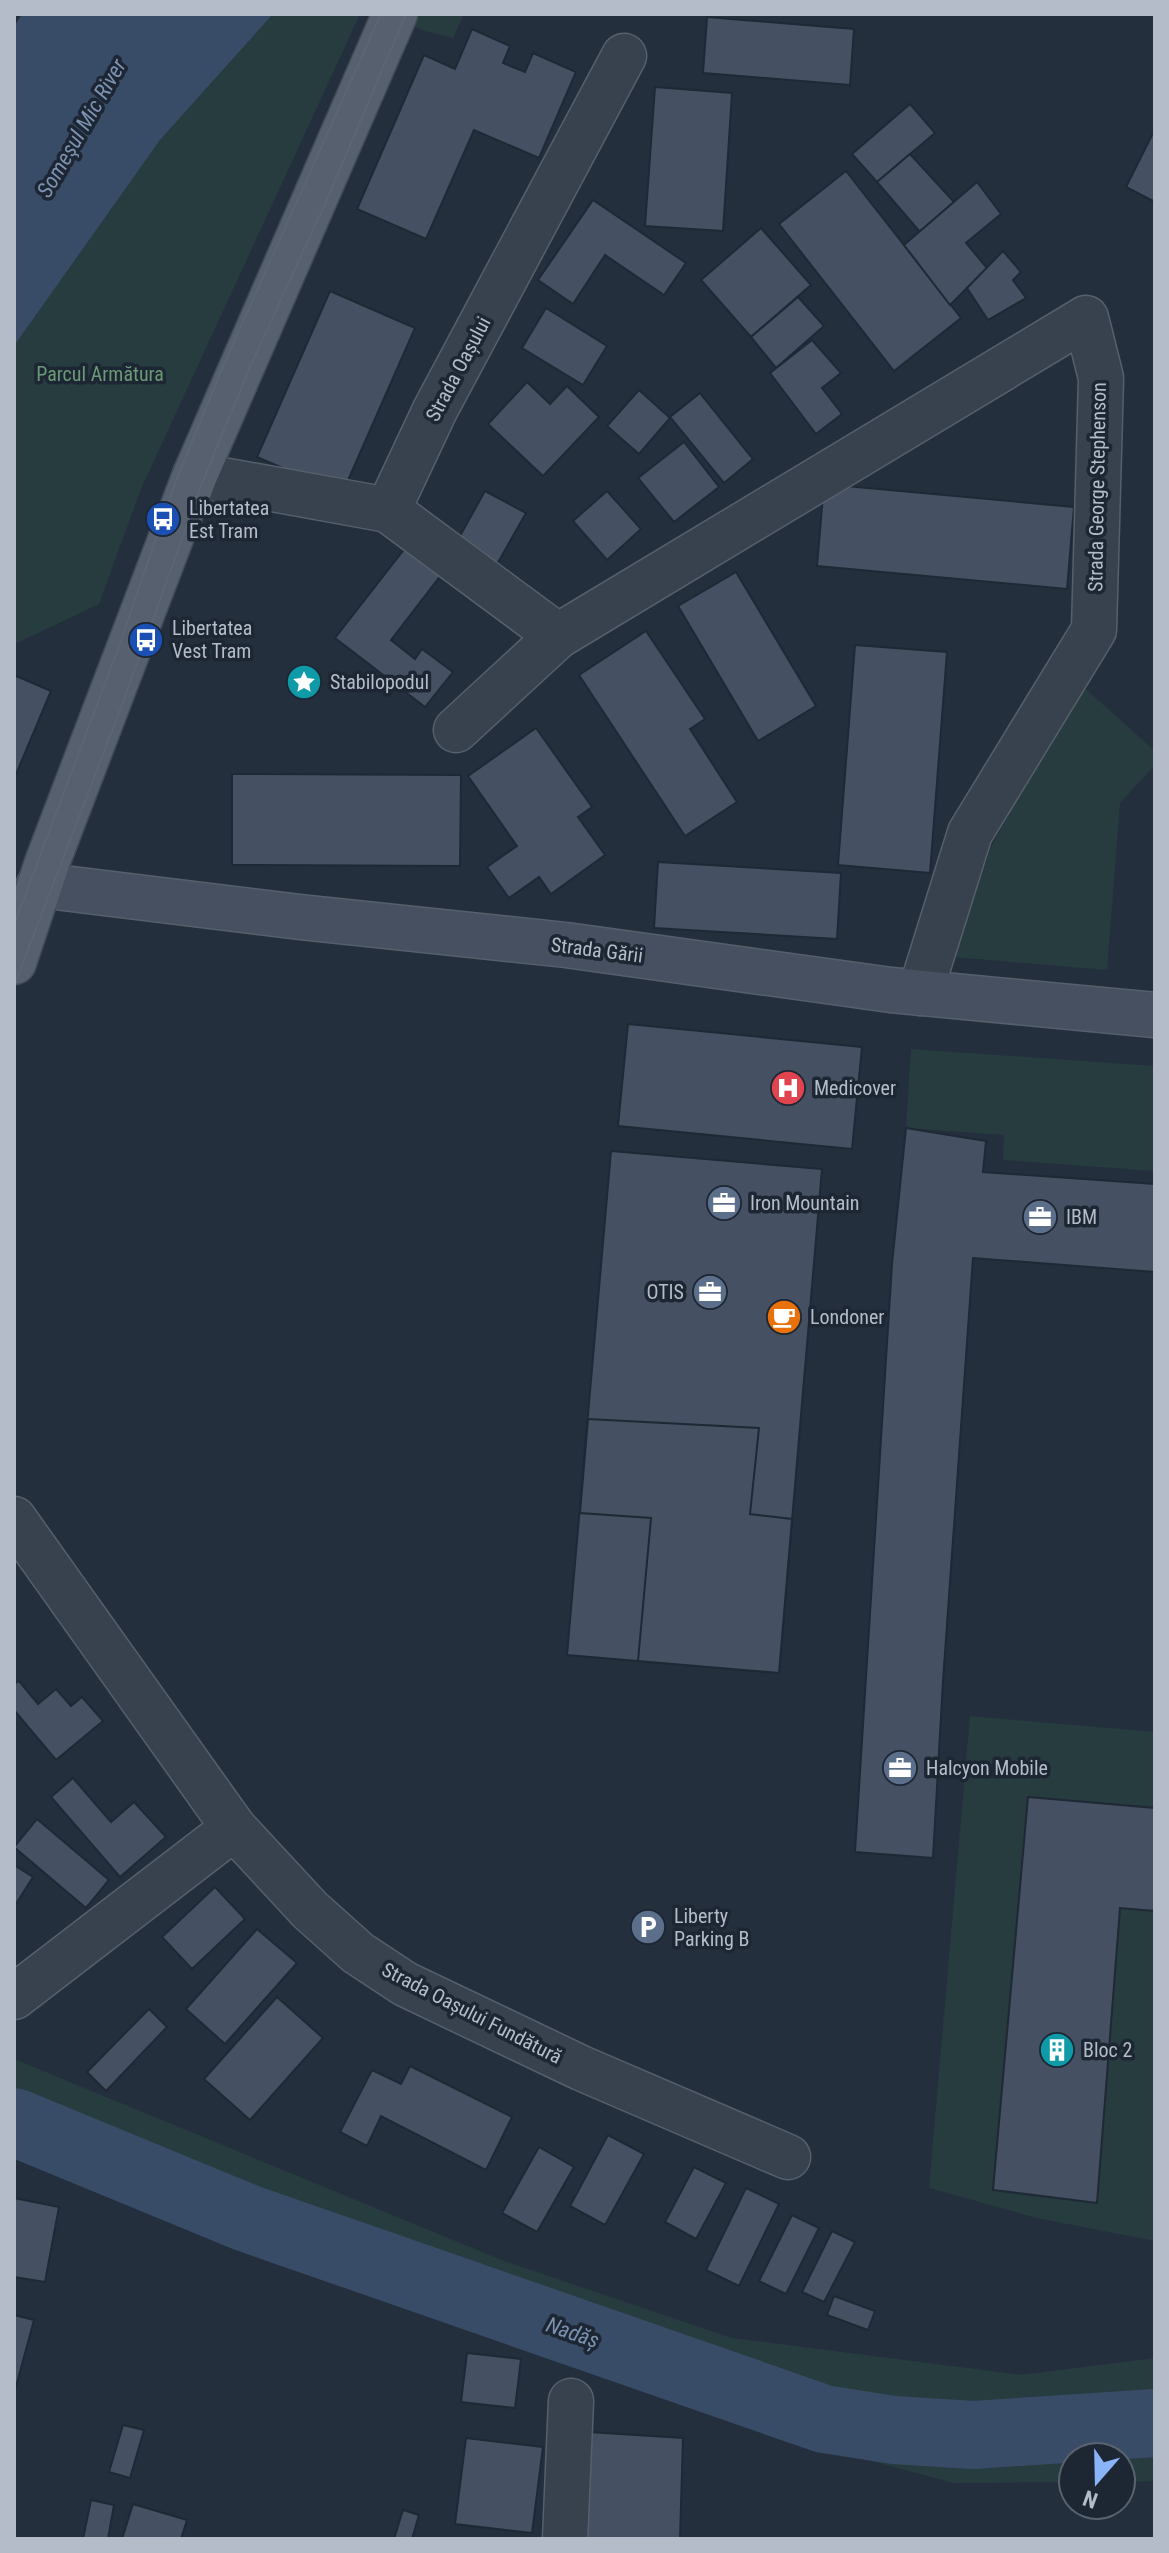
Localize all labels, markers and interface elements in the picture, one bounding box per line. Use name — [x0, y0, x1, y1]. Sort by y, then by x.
water label: Someşul Mic River — [32, 54, 131, 202]
street label: Strada Oașului — [420, 313, 496, 425]
park label: Parcul Armătura — [36, 362, 164, 386]
street label: Strada George Stephenson — [1083, 382, 1111, 592]
place label: Libertatea Est Tram — [189, 496, 269, 543]
bus stop icon: Libertatea Est Tram — [144, 500, 182, 538]
place label: Libertatea Vest Tram — [172, 616, 252, 663]
bus stop icon: Libertatea Vest Tram — [127, 621, 165, 659]
place icon: Stabilopodul — [285, 663, 323, 701]
place label: Stabilopodul — [330, 670, 429, 694]
street label: Strada Gării — [550, 932, 644, 968]
hospital icon: Medicover — [769, 1069, 807, 1107]
place label: Medicover — [814, 1076, 896, 1100]
office icon: Iron Mountain — [705, 1184, 743, 1222]
place label: Iron Mountain — [750, 1191, 860, 1215]
office icon: IBM — [1021, 1198, 1059, 1236]
place label: IBM — [1066, 1205, 1097, 1229]
office icon: OTIS — [691, 1273, 729, 1311]
place label: OTIS — [646, 1280, 684, 1304]
cafe icon: Londoner — [765, 1298, 803, 1336]
place label: Londoner — [810, 1305, 884, 1329]
office icon: Halcyon Mobile — [881, 1749, 919, 1787]
place label: Halcyon Mobile — [926, 1756, 1048, 1780]
place label: Liberty Parking B — [674, 1904, 749, 1951]
parking icon: Liberty Parking B — [629, 1908, 667, 1946]
street label: Strada Oașului Fundătură — [378, 1957, 566, 2069]
building icon: Bloc 2 — [1038, 2031, 1076, 2069]
place label: Bloc 2 — [1083, 2038, 1132, 2062]
water label: Nadăș — [543, 2312, 602, 2354]
north arrow — [1057, 2441, 1137, 2521]
text: N — [1080, 2485, 1101, 2513]

